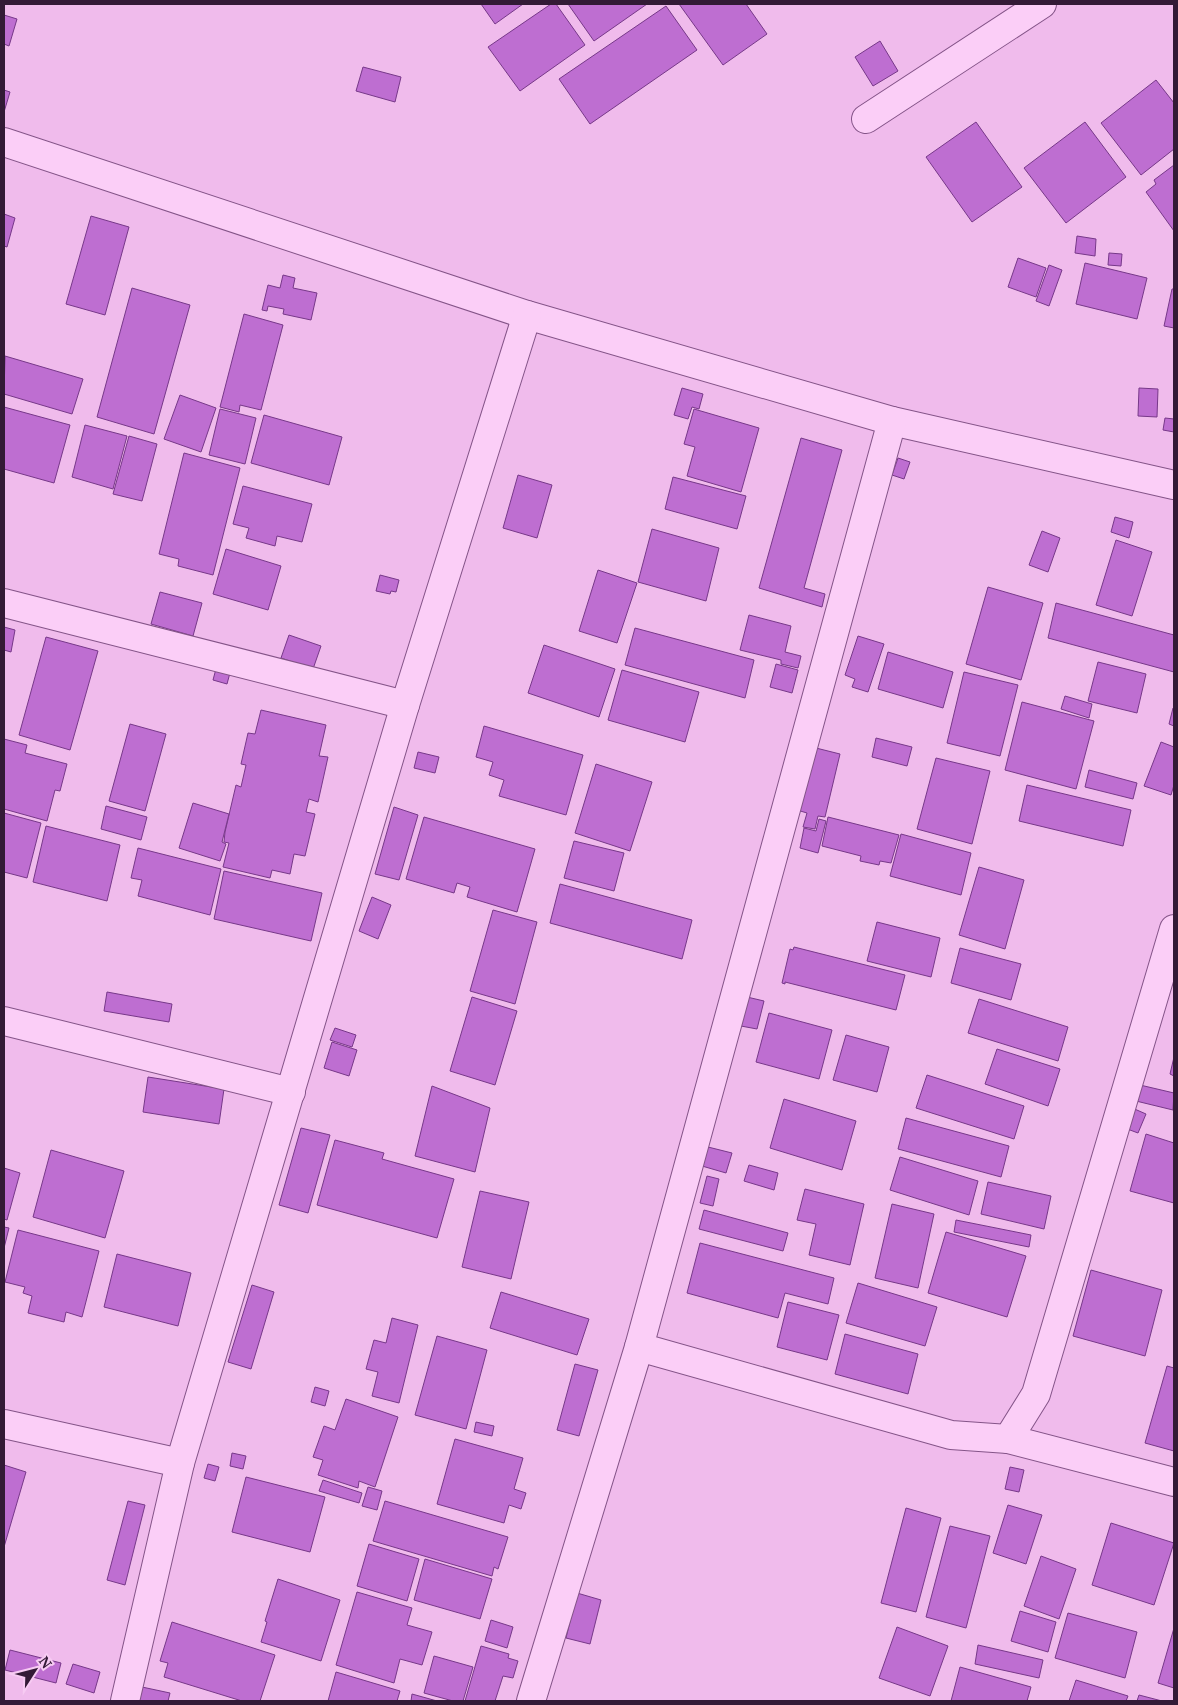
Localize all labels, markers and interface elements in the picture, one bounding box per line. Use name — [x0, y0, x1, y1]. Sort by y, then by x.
north arrow — [10, 1645, 60, 1695]
text: N — [35, 1652, 57, 1672]

